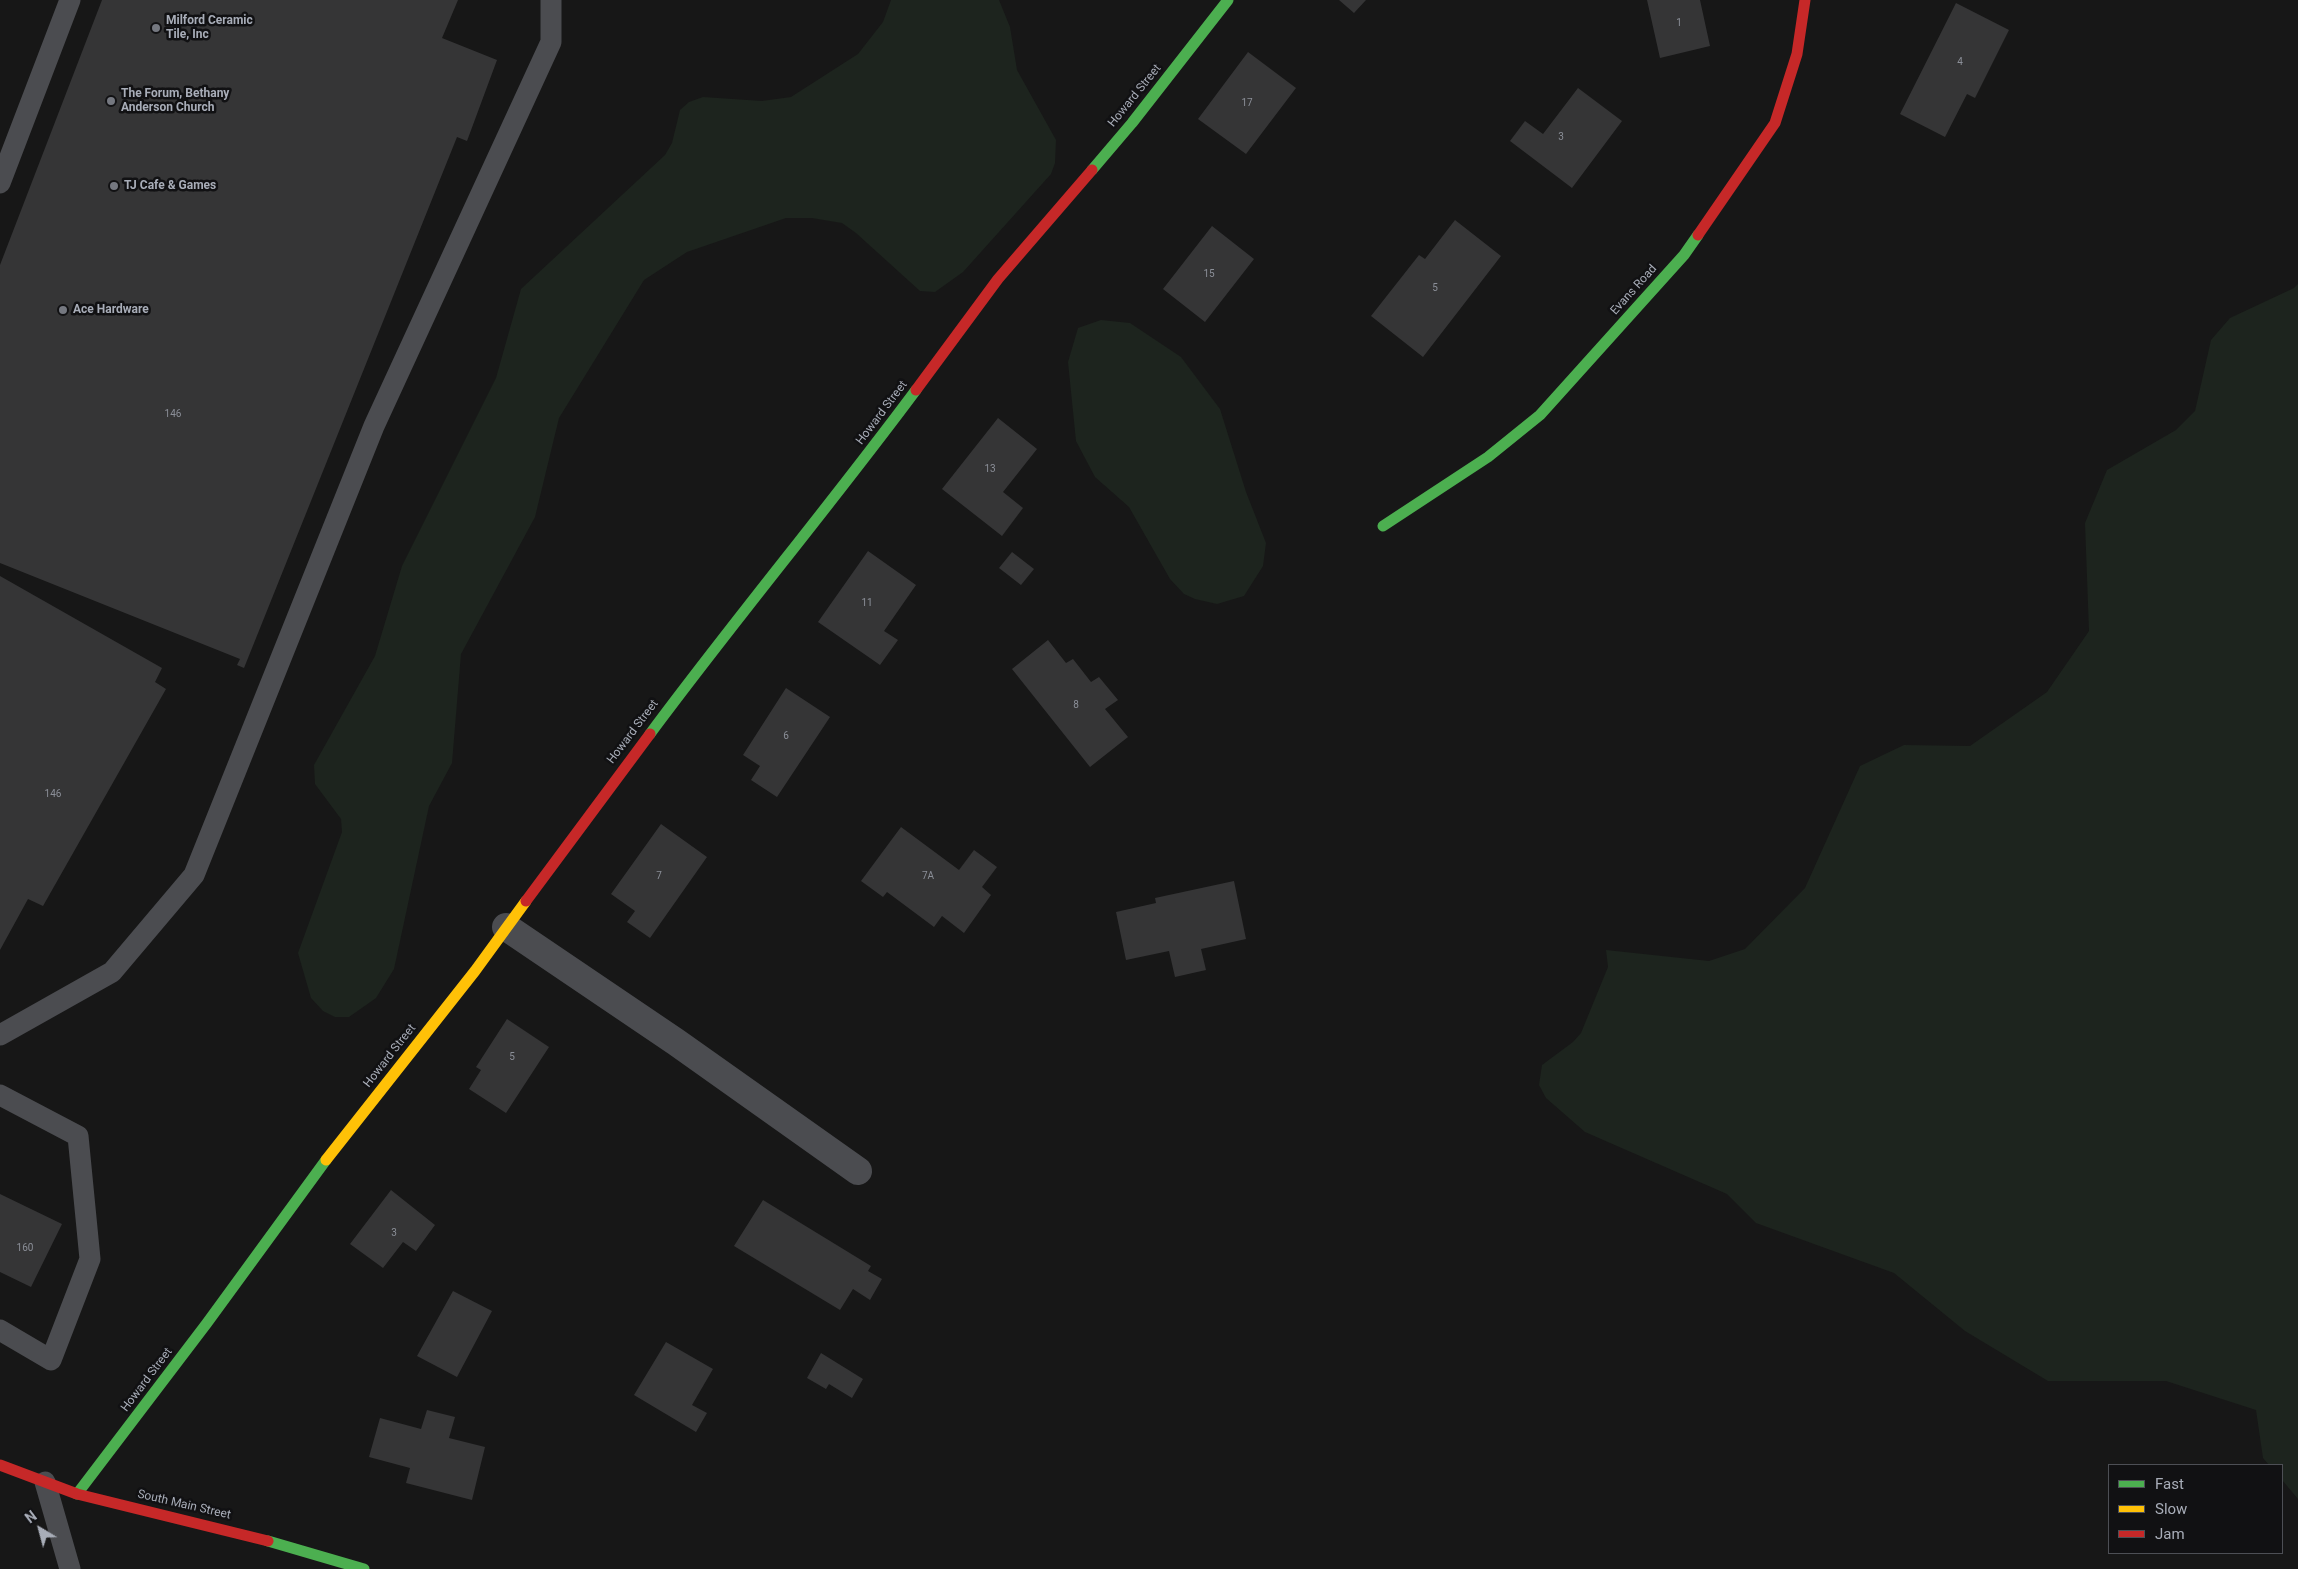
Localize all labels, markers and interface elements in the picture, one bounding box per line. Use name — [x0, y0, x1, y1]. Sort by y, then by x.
place label: Milford Ceramic Tile, Inc — [166, 14, 253, 42]
house number: 1 — [1676, 17, 1682, 29]
marker: Milford Ceramic Tile, Inc — [150, 22, 162, 34]
house number: 4 — [1957, 56, 1963, 68]
street label: Howard Street — [1105, 62, 1165, 130]
place label: The Forum, Bethany Anderson Church — [121, 87, 229, 115]
marker: The Forum, Bethany Anderson Church — [105, 95, 117, 107]
house number: 17 — [1241, 97, 1253, 109]
house number: 3 — [1558, 131, 1564, 143]
place label: TJ Cafe & Games — [124, 179, 216, 193]
marker: TJ Cafe & Games — [108, 180, 120, 192]
street label: Evans Road — [1608, 262, 1660, 318]
house number: 15 — [1203, 268, 1215, 280]
house number: 5 — [1432, 282, 1438, 294]
place label: Ace Hardware — [73, 303, 149, 317]
marker: Ace Hardware — [57, 304, 69, 316]
street label: Howard Street — [853, 378, 911, 448]
house number: 146 — [165, 408, 181, 420]
house number: 13 — [984, 463, 996, 475]
house number: 11 — [861, 597, 873, 609]
street label: Howard Street — [604, 697, 662, 767]
house number: 8 — [1073, 699, 1079, 711]
house number: 6 — [783, 730, 789, 742]
house number: 146 — [45, 788, 61, 800]
house number: 7 — [656, 870, 662, 882]
house number: 7A — [922, 870, 934, 882]
street label: Howard Street — [361, 1022, 419, 1090]
house number: 5 — [509, 1051, 515, 1063]
house number: 3 — [391, 1227, 397, 1239]
house number: 160 — [17, 1242, 33, 1254]
street label: Howard Street — [118, 1345, 176, 1415]
legend — [2108, 1464, 2283, 1554]
text: Fast — [2155, 1475, 2184, 1493]
street label: South Main Street — [136, 1487, 232, 1523]
text: Slow — [2155, 1500, 2187, 1518]
north arrow — [15, 1504, 65, 1554]
text: N — [22, 1508, 40, 1526]
text: Jam — [2155, 1525, 2185, 1543]

